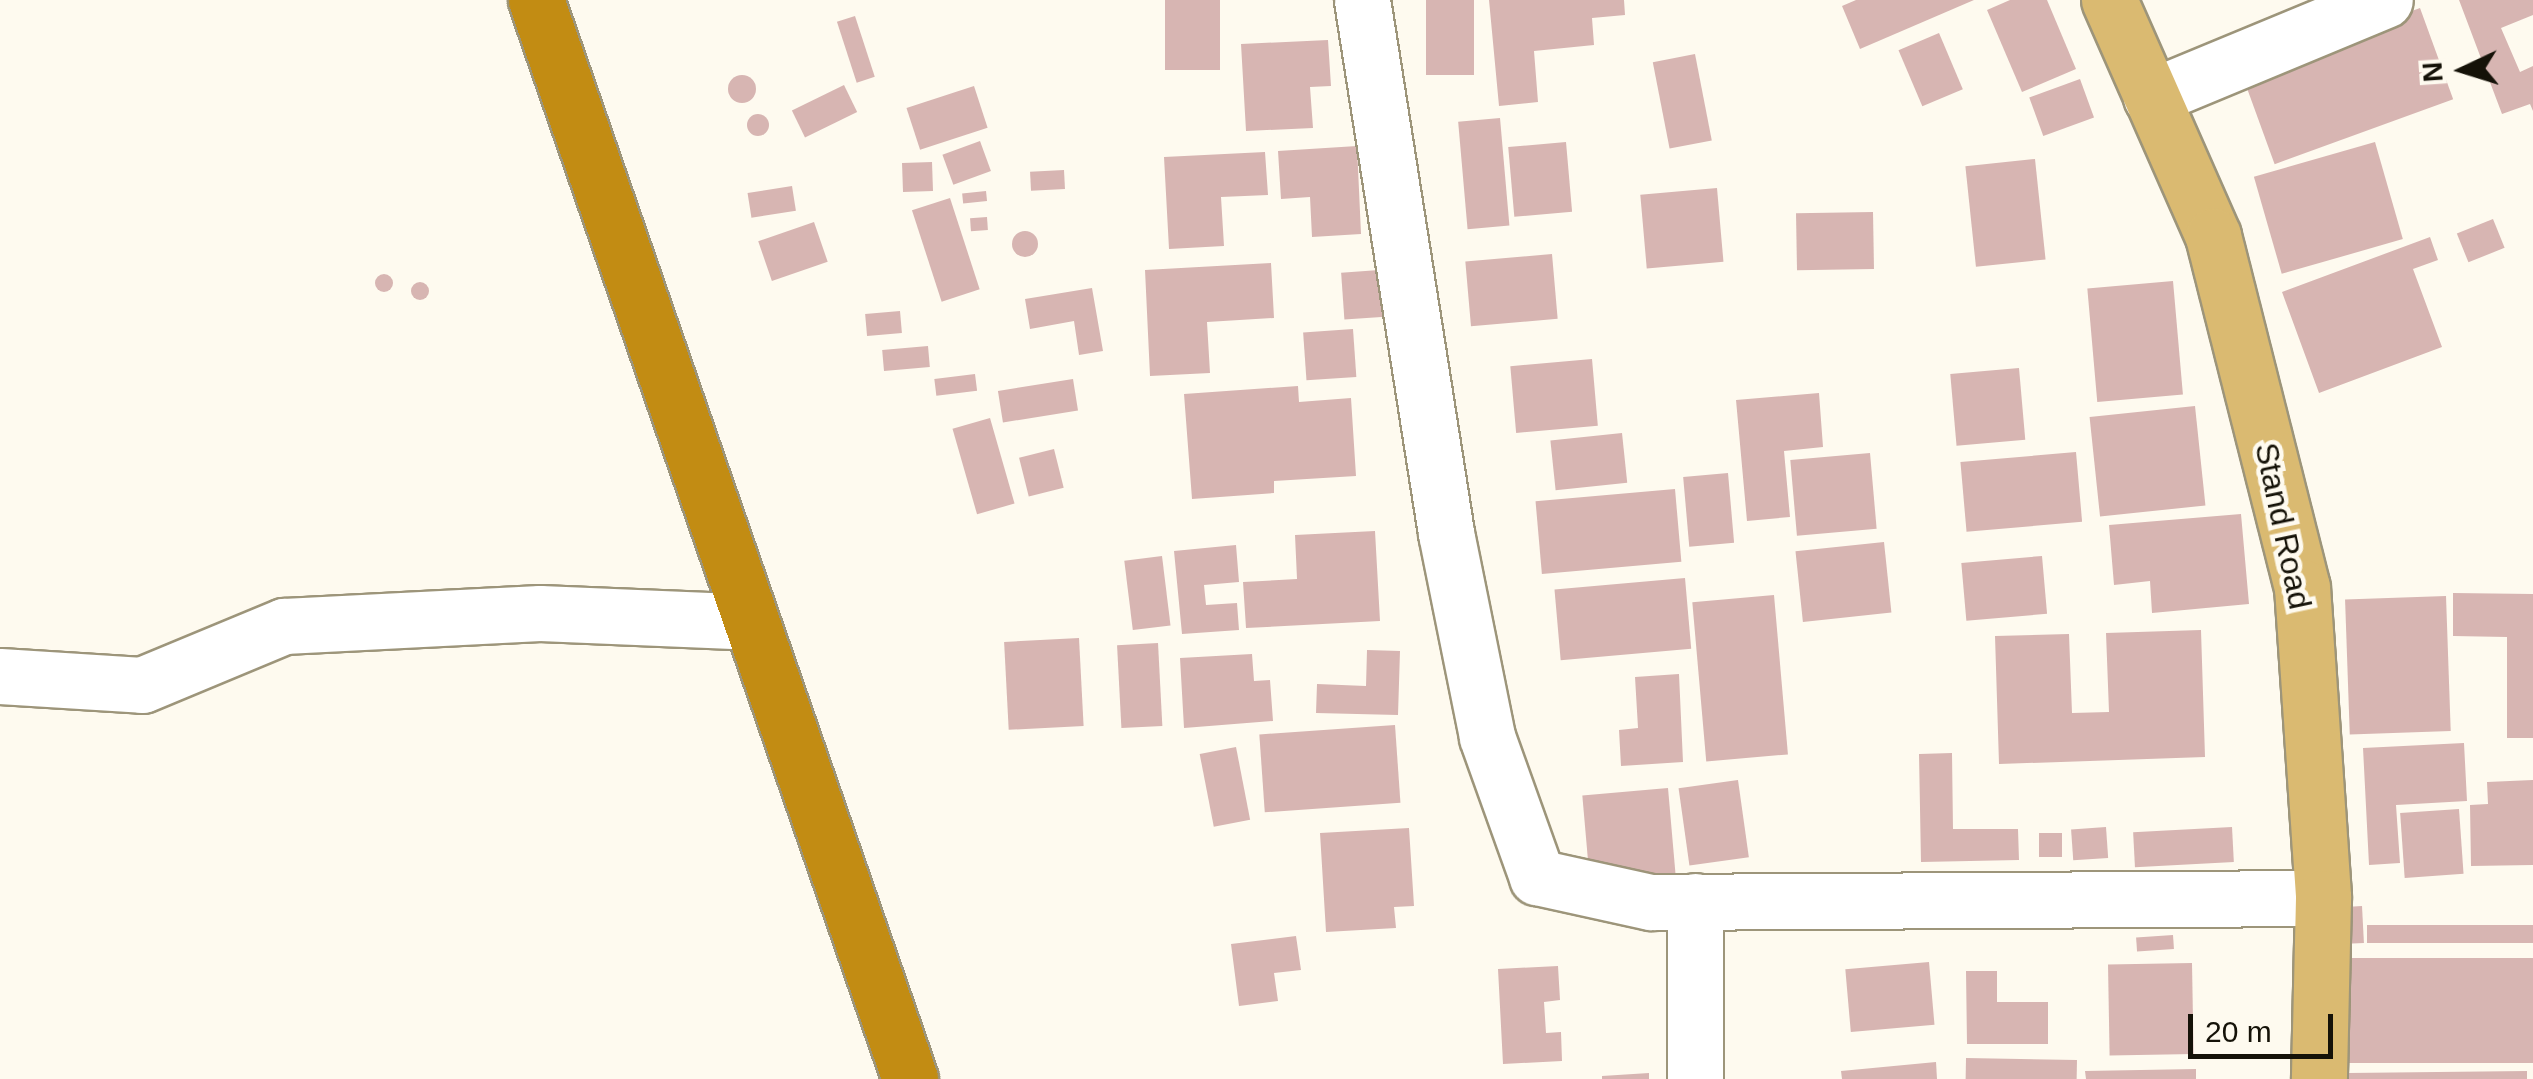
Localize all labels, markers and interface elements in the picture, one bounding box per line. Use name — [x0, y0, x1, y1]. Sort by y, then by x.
north arrow — [2413, 20, 2513, 120]
text: N — [2416, 61, 2449, 83]
street label: Stand Road — [2247, 439, 2319, 613]
scale bar — [2193, 994, 2338, 1056]
text: 20 m — [2205, 1015, 2272, 1048]

